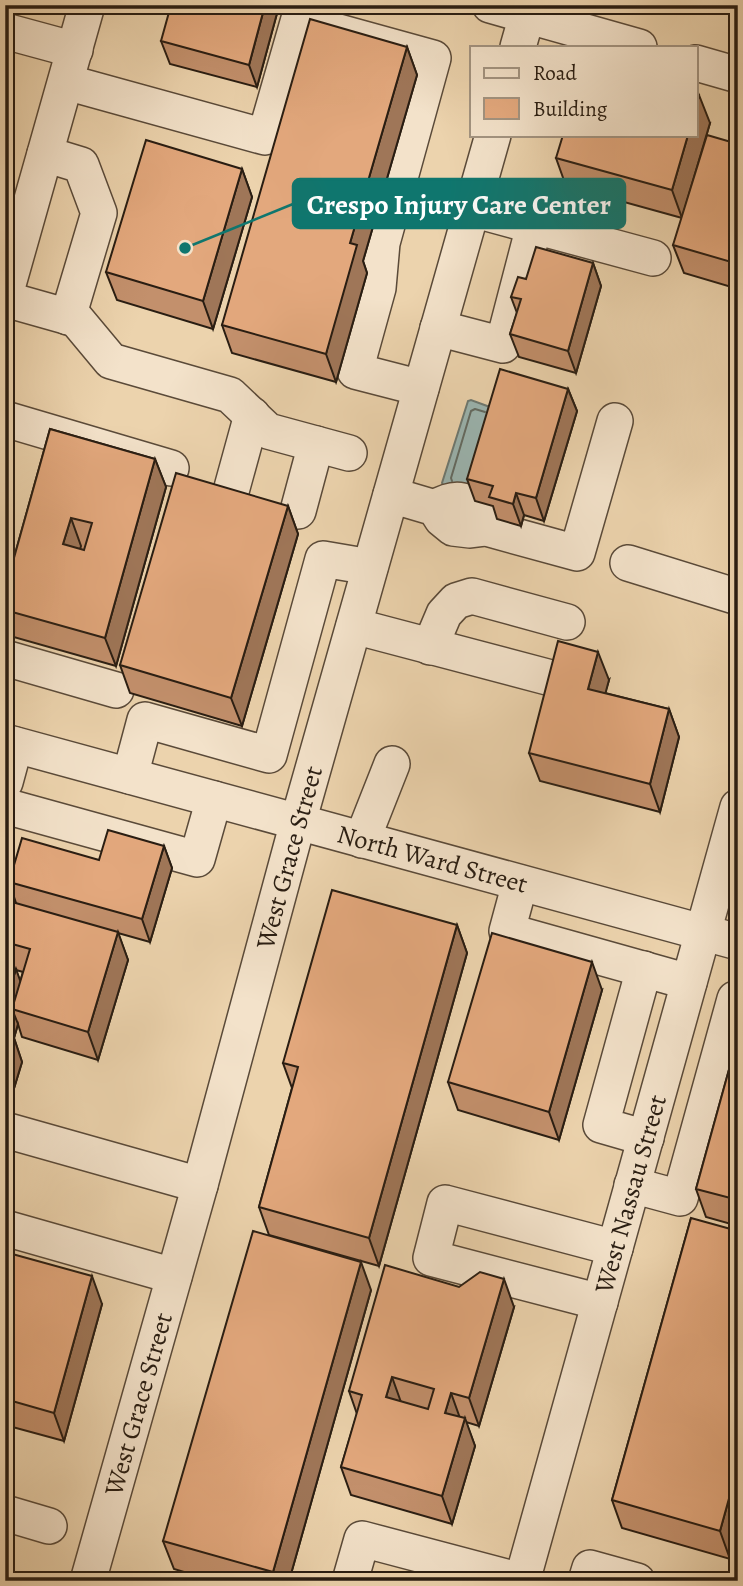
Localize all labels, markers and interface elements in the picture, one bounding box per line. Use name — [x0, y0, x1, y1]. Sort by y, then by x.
legend — [470, 46, 698, 136]
text: Road — [533, 59, 577, 87]
text: Building — [533, 95, 608, 123]
callout: Crespo Injury Care Center — [293, 179, 625, 228]
text: Crespo Injury Care Center — [307, 186, 612, 224]
street label: West Grace Street — [247, 762, 331, 954]
street label: North Ward Street — [333, 816, 532, 902]
street label: West Nassau Street — [586, 1090, 675, 1298]
street label: West Grace Street — [96, 1308, 181, 1500]

